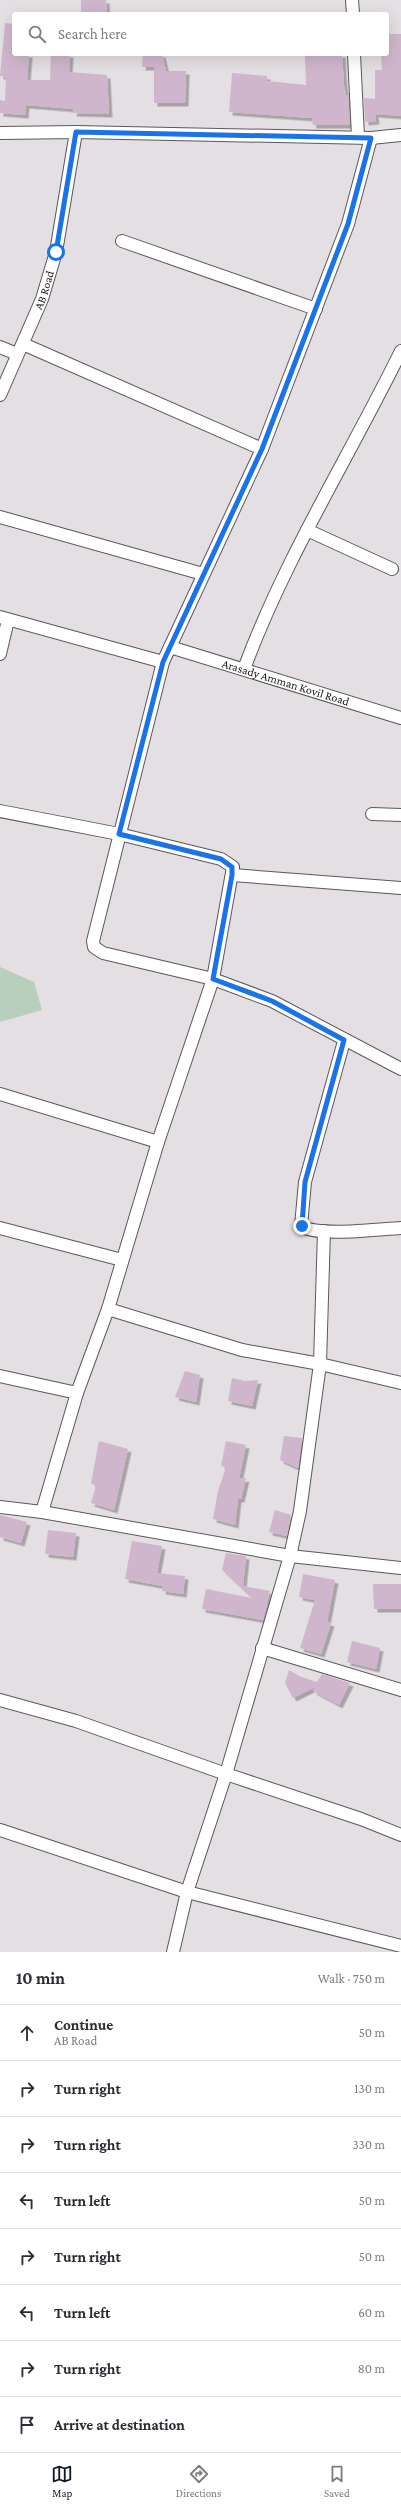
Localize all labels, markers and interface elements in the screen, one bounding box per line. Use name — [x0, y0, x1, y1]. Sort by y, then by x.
search box — [12, 12, 389, 56]
icon: search — [26, 23, 48, 45]
text: Search here — [58, 26, 127, 42]
route start — [47, 243, 65, 261]
street label: AB Road — [31, 268, 57, 312]
street label: Arasady Amman Kovil Road — [220, 656, 352, 709]
route end — [293, 1217, 311, 1235]
text: 10 min — [16, 1969, 65, 1988]
text: Walk · 750 m — [318, 1971, 385, 1986]
text: Continue — [54, 2017, 113, 2033]
icon: ahead — [16, 2022, 38, 2044]
text: 50 m — [359, 2025, 385, 2040]
text: AB Road — [54, 2033, 97, 2048]
icon: right — [16, 2078, 38, 2100]
text: Turn right — [54, 2081, 121, 2097]
text: 130 m — [354, 2081, 385, 2096]
icon: right — [16, 2134, 38, 2156]
text: Turn right — [54, 2137, 121, 2153]
text: 330 m — [352, 2137, 385, 2152]
icon: left — [16, 2190, 38, 2212]
text: Turn left — [54, 2193, 110, 2209]
text: 50 m — [359, 2193, 385, 2208]
icon: right — [16, 2246, 38, 2268]
text: Turn right — [54, 2249, 121, 2265]
text: 50 m — [359, 2249, 385, 2264]
icon: left — [16, 2302, 38, 2324]
text: Turn left — [54, 2305, 110, 2321]
text: 60 m — [358, 2305, 385, 2320]
icon: right — [16, 2358, 38, 2380]
text: Turn right — [54, 2361, 121, 2377]
text: 80 m — [358, 2361, 385, 2376]
icon: arrive — [16, 2414, 38, 2436]
text: Arrive at destination — [54, 2417, 185, 2433]
tab: Map — [51, 2463, 73, 2499]
tab: Directions — [176, 2463, 221, 2499]
tab: Saved — [324, 2463, 350, 2499]

